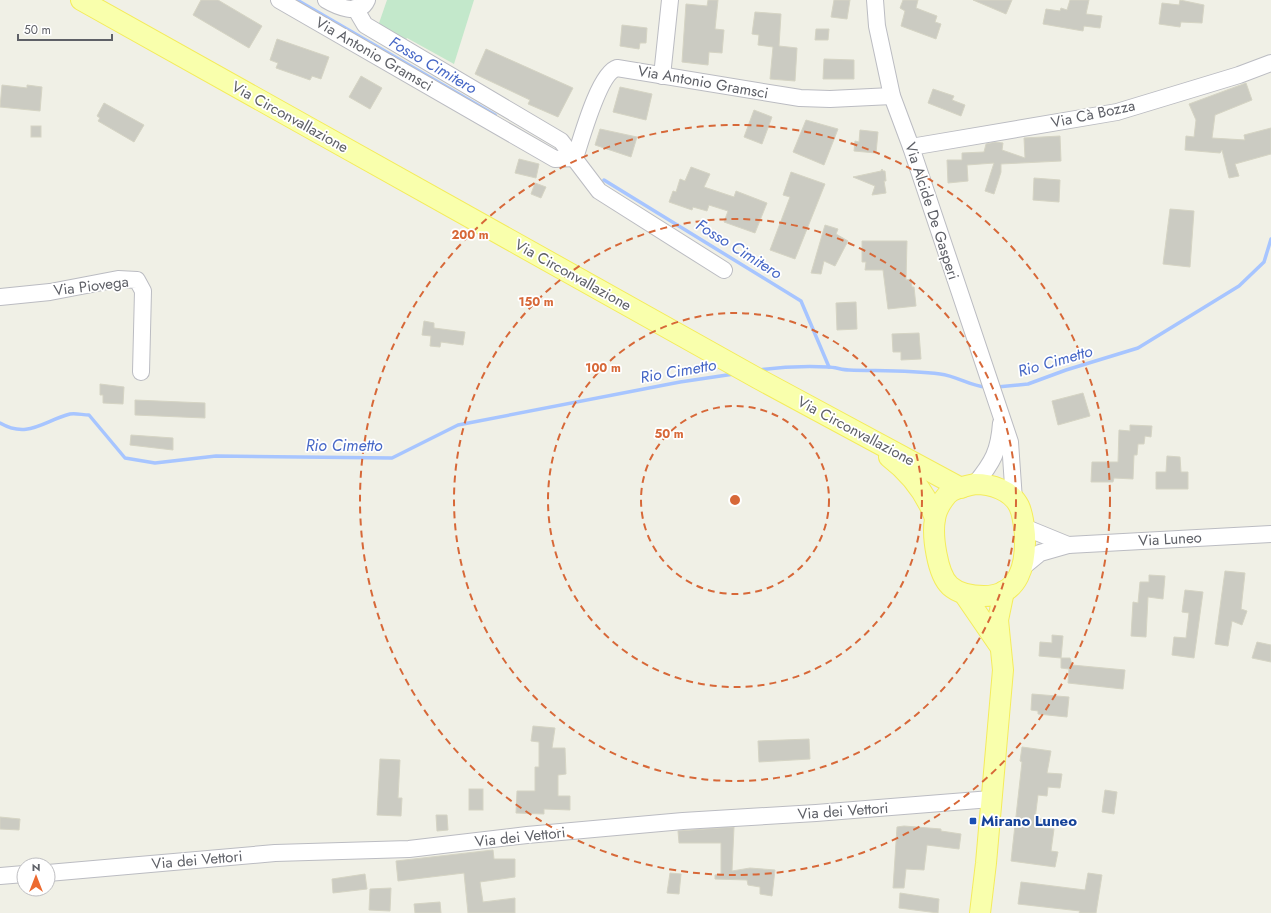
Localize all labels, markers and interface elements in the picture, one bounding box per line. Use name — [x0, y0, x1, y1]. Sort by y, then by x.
street label: Via Antonio Gramsci — [311, 11, 437, 97]
scale bar — [18, 16, 112, 42]
text: 50 m — [24, 21, 51, 39]
water label: Fosso Cimitero — [385, 31, 481, 100]
street label: Via Antonio Gramsci — [636, 60, 770, 104]
street label: Via Circonvallazione — [228, 76, 353, 158]
street label: Via Cà Bozza — [1049, 94, 1137, 134]
street label: Via Alcide De Gasperi — [899, 139, 965, 283]
water label: Fosso Cimitero — [691, 213, 787, 285]
text: 200 m — [451, 226, 489, 244]
street label: Via Circonvallazione — [511, 234, 636, 316]
street label: Via Piovega — [52, 270, 130, 302]
text: 150 m — [518, 293, 554, 311]
water label: Rio Cimetto — [1015, 339, 1096, 383]
water label: Rio Cimetto — [638, 353, 718, 389]
text: 100 m — [585, 359, 621, 377]
street label: Via Circonvallazione — [793, 391, 919, 471]
text: 50 m — [654, 425, 684, 443]
water label: Rio Cimetto — [306, 434, 383, 457]
centre of rings — [728, 493, 742, 507]
street label: Via Luneo — [1138, 526, 1202, 552]
street label: Via dei Vettori — [797, 797, 889, 825]
place label: Mirano Luneo — [981, 810, 1077, 832]
marker: Mirano Luneo — [968, 816, 978, 826]
street label: Via dei Vettori — [474, 821, 566, 853]
street label: Via dei Vettori — [151, 845, 243, 875]
north arrow — [16, 857, 56, 897]
text: N — [32, 859, 40, 875]

